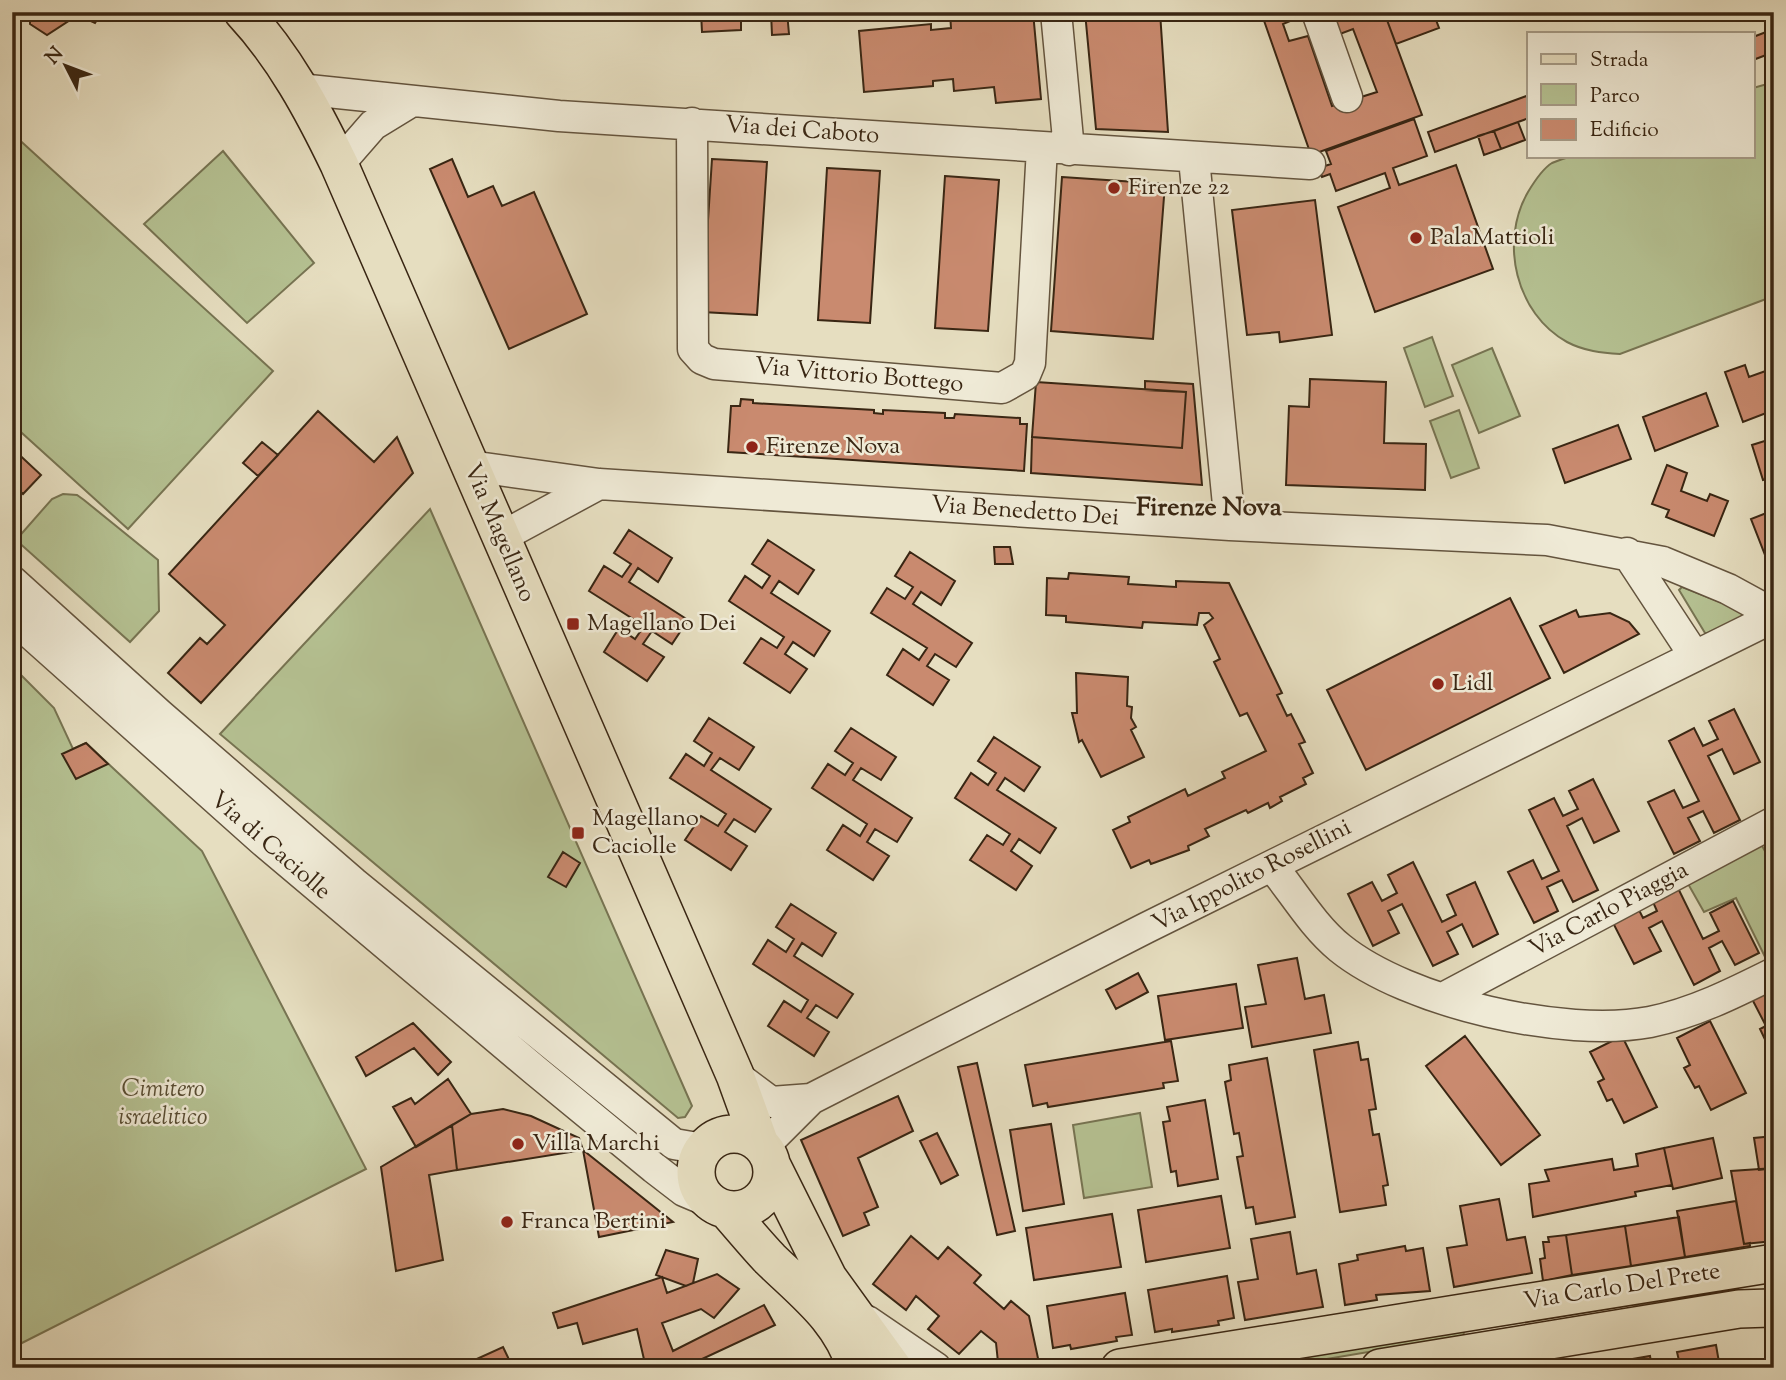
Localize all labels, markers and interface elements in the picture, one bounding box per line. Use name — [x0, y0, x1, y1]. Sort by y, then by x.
north arrow — [32, 32, 102, 102]
legend — [1527, 32, 1754, 158]
text: N — [40, 42, 70, 71]
text: Strada — [1590, 46, 1649, 76]
text: Parco — [1590, 82, 1640, 112]
street label: Via dei Caboto — [724, 109, 880, 153]
text: Edificio — [1590, 116, 1659, 146]
place label: Firenze 22 — [1128, 171, 1230, 205]
marker: Firenze 22 — [1106, 180, 1122, 196]
place label: PalaMattioli — [1430, 221, 1555, 255]
marker: PalaMattioli — [1408, 230, 1424, 246]
street label: Via Vittorio Bottego — [753, 350, 965, 402]
place label: Firenze Nova — [766, 430, 900, 464]
marker: Firenze Nova — [744, 439, 760, 455]
street label: Via Magellano — [454, 458, 544, 608]
street label: Via Benedetto Dei — [930, 488, 1120, 536]
district label: Firenze Nova — [1136, 490, 1282, 527]
place label: Magellano Dei — [587, 607, 736, 641]
marker: Magellano Dei — [565, 616, 581, 632]
place label: Lidl — [1452, 667, 1494, 701]
marker: Lidl — [1430, 676, 1446, 692]
street label: Via di Caciolle — [202, 784, 338, 908]
place label: Magellano Caciolle — [592, 802, 699, 864]
street label: Via Ippolito Rosellini — [1147, 811, 1358, 941]
marker: Magellano Caciolle — [570, 825, 586, 841]
street label: Via Carlo Piaggia — [1523, 854, 1695, 966]
park label: Cimitero israelitico — [118, 1073, 208, 1135]
place label: Villa Marchi — [532, 1127, 660, 1161]
marker: Villa Marchi — [510, 1136, 526, 1152]
place label: Franca Bertini — [521, 1205, 666, 1239]
marker: Franca Bertini — [499, 1214, 515, 1230]
street label: Via Carlo Del Prete — [1521, 1255, 1723, 1319]

